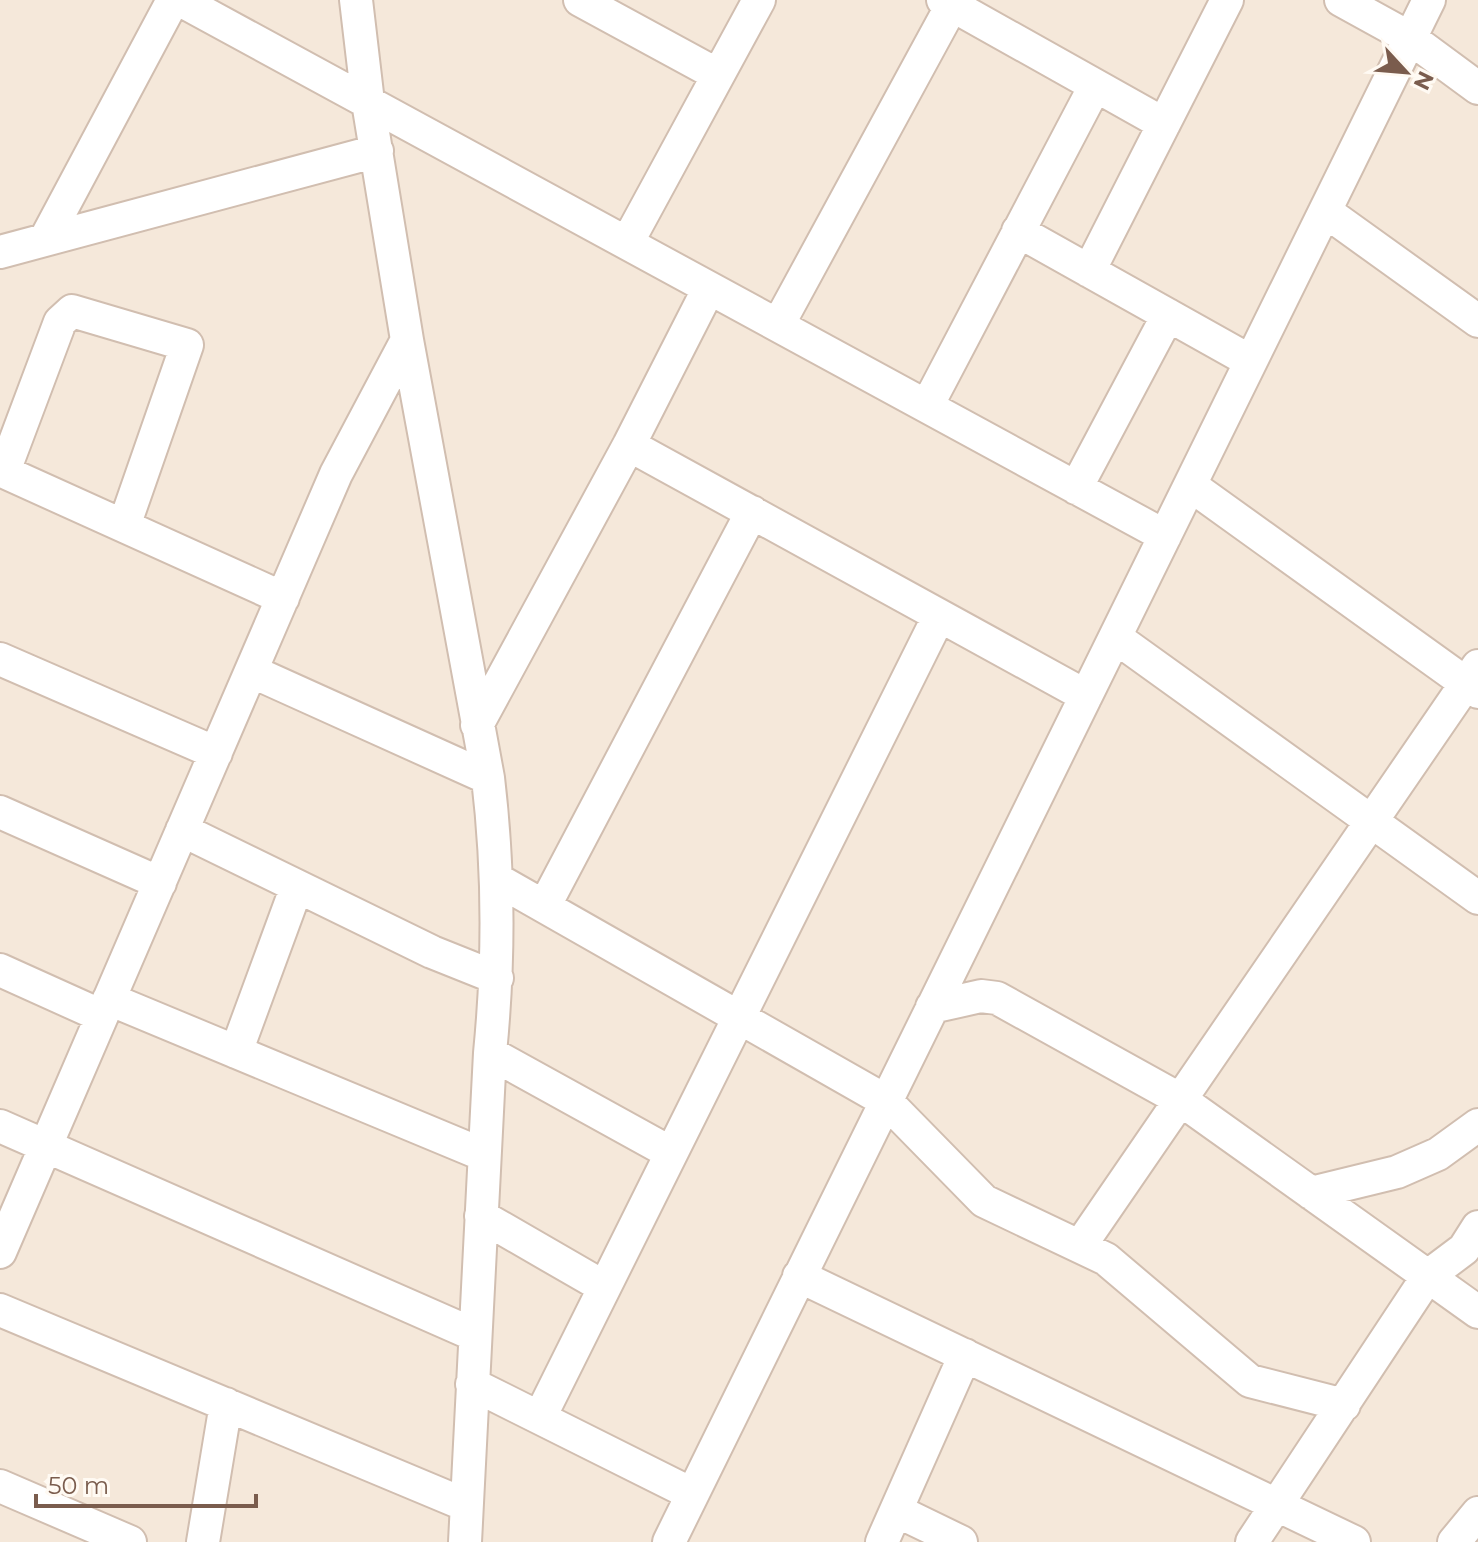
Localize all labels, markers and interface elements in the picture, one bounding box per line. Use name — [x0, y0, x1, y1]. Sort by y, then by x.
north arrow — [1366, 32, 1446, 112]
text: N — [1407, 67, 1440, 94]
scale bar — [36, 1458, 256, 1508]
text: 50 m — [48, 1471, 109, 1500]

